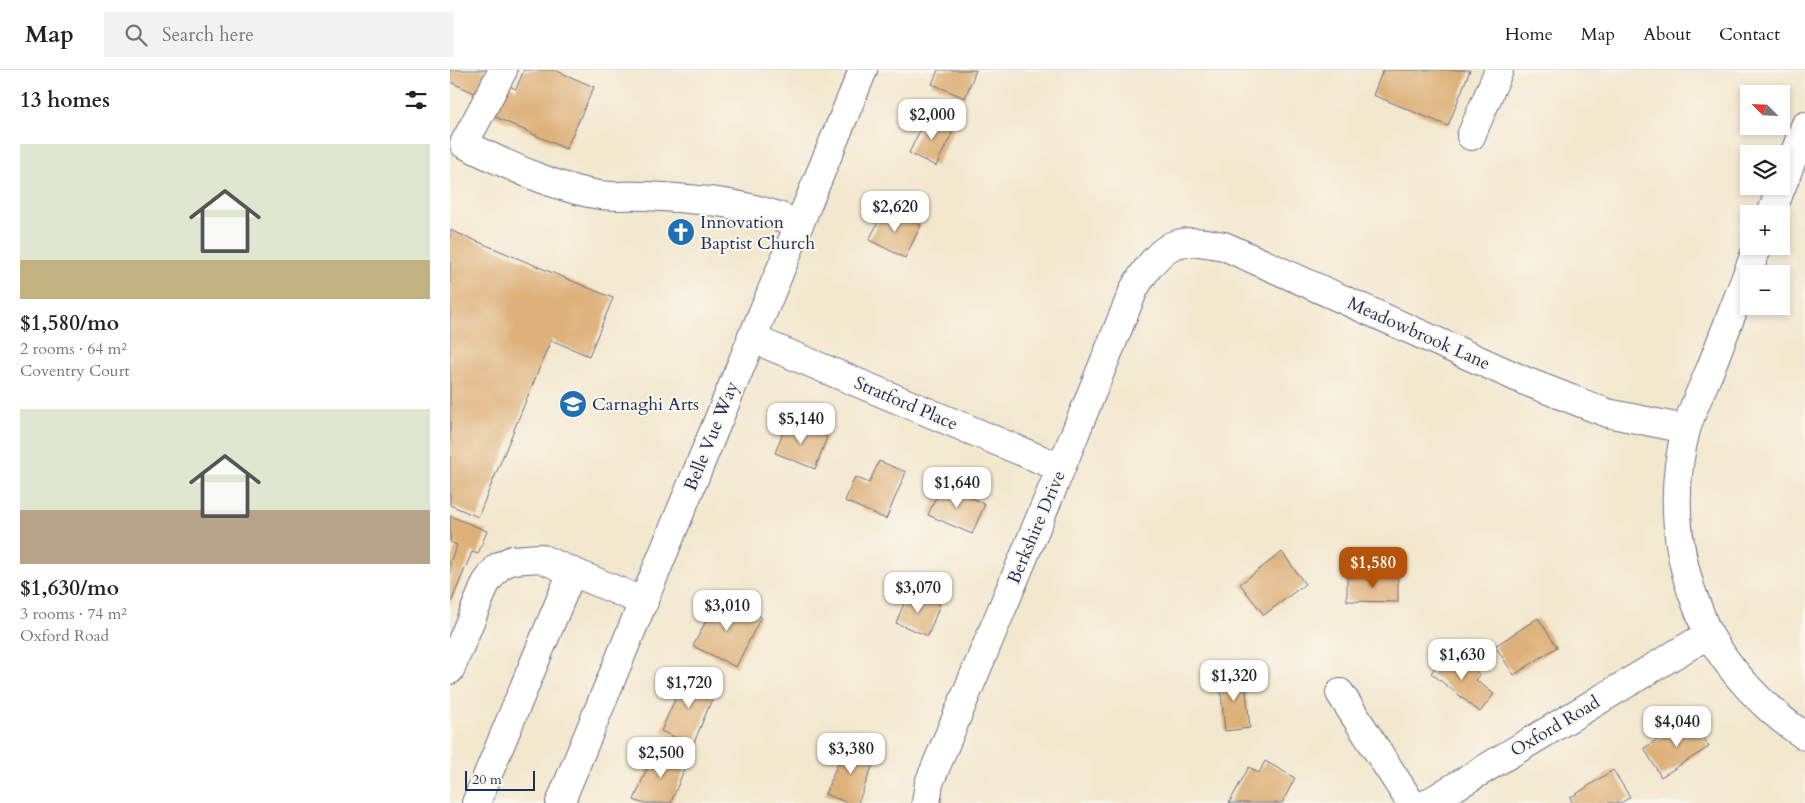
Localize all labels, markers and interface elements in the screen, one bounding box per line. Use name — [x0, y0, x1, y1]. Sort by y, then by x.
search box — [104, 12, 454, 57]
text: Map — [25, 18, 74, 51]
icon: search — [122, 21, 150, 49]
text: Search here — [162, 22, 254, 48]
text: Home — [1505, 22, 1553, 47]
text: Map — [1581, 22, 1615, 47]
text: About — [1643, 22, 1691, 47]
text: Contact — [1719, 22, 1780, 47]
north arrow — [1740, 85, 1790, 135]
map controls — [1740, 85, 1790, 315]
text: 13 homes — [20, 86, 110, 115]
icon: filters — [402, 86, 430, 114]
pin: $2,000 — [891, 98, 973, 141]
text: $2,000 — [909, 104, 955, 126]
button: layers — [1740, 145, 1790, 195]
icon: home — [180, 176, 270, 266]
pin: $2,620 — [854, 190, 936, 233]
text: $2,620 — [872, 196, 918, 218]
button: + — [1740, 205, 1790, 255]
place label: Innovation Baptist Church — [700, 210, 815, 256]
church icon: Innovation Baptist Church — [666, 217, 696, 247]
button: − — [1740, 265, 1790, 315]
street label: Meadowbrook Lane — [1343, 291, 1494, 376]
text: $1,580/mo — [20, 309, 119, 338]
text: 2 rooms · 64 m² — [20, 338, 127, 360]
text: Coventry Court — [20, 360, 130, 382]
street label: Stratford Place — [850, 370, 961, 437]
street label: Belle Vue Way — [678, 377, 745, 495]
school or university icon: Carnaghi Arts — [558, 389, 588, 419]
place label: Carnaghi Arts — [592, 392, 699, 417]
pin: $5,140 — [760, 402, 842, 445]
text: $5,140 — [778, 408, 824, 430]
icon: home — [180, 441, 270, 531]
pin: $1,640 — [916, 466, 998, 509]
street label: Berkshire Drive — [1001, 467, 1072, 588]
text: $1,640 — [934, 472, 980, 494]
pin: $1,580 — [1332, 546, 1414, 589]
text: $1,580 — [1350, 552, 1396, 574]
pin: $3,070 — [877, 572, 959, 614]
text: $1,630/mo — [20, 574, 119, 603]
text: $3,070 — [895, 577, 941, 599]
pin: $3,010 — [686, 590, 768, 632]
text: $3,010 — [704, 595, 750, 617]
text: 3 rooms · 74 m² — [20, 603, 127, 625]
text: Oxford Road — [20, 625, 109, 647]
pin: $1,630 — [1421, 638, 1503, 681]
text: $1,630 — [1439, 644, 1485, 666]
pin: $1,320 — [1193, 660, 1275, 702]
text: $1,320 — [1211, 665, 1257, 687]
pin: $1,720 — [648, 666, 730, 709]
text: $1,720 — [666, 672, 712, 694]
street label: Oxford Road — [1506, 690, 1605, 763]
pin: $4,040 — [1636, 706, 1718, 748]
text: $4,040 — [1654, 711, 1700, 733]
pin: $3,380 — [810, 732, 892, 775]
pin: $2,500 — [620, 736, 702, 779]
text: $3,380 — [828, 738, 874, 760]
text: $2,500 — [638, 742, 684, 764]
scale bar — [465, 768, 535, 791]
text: 20 m — [472, 770, 502, 789]

